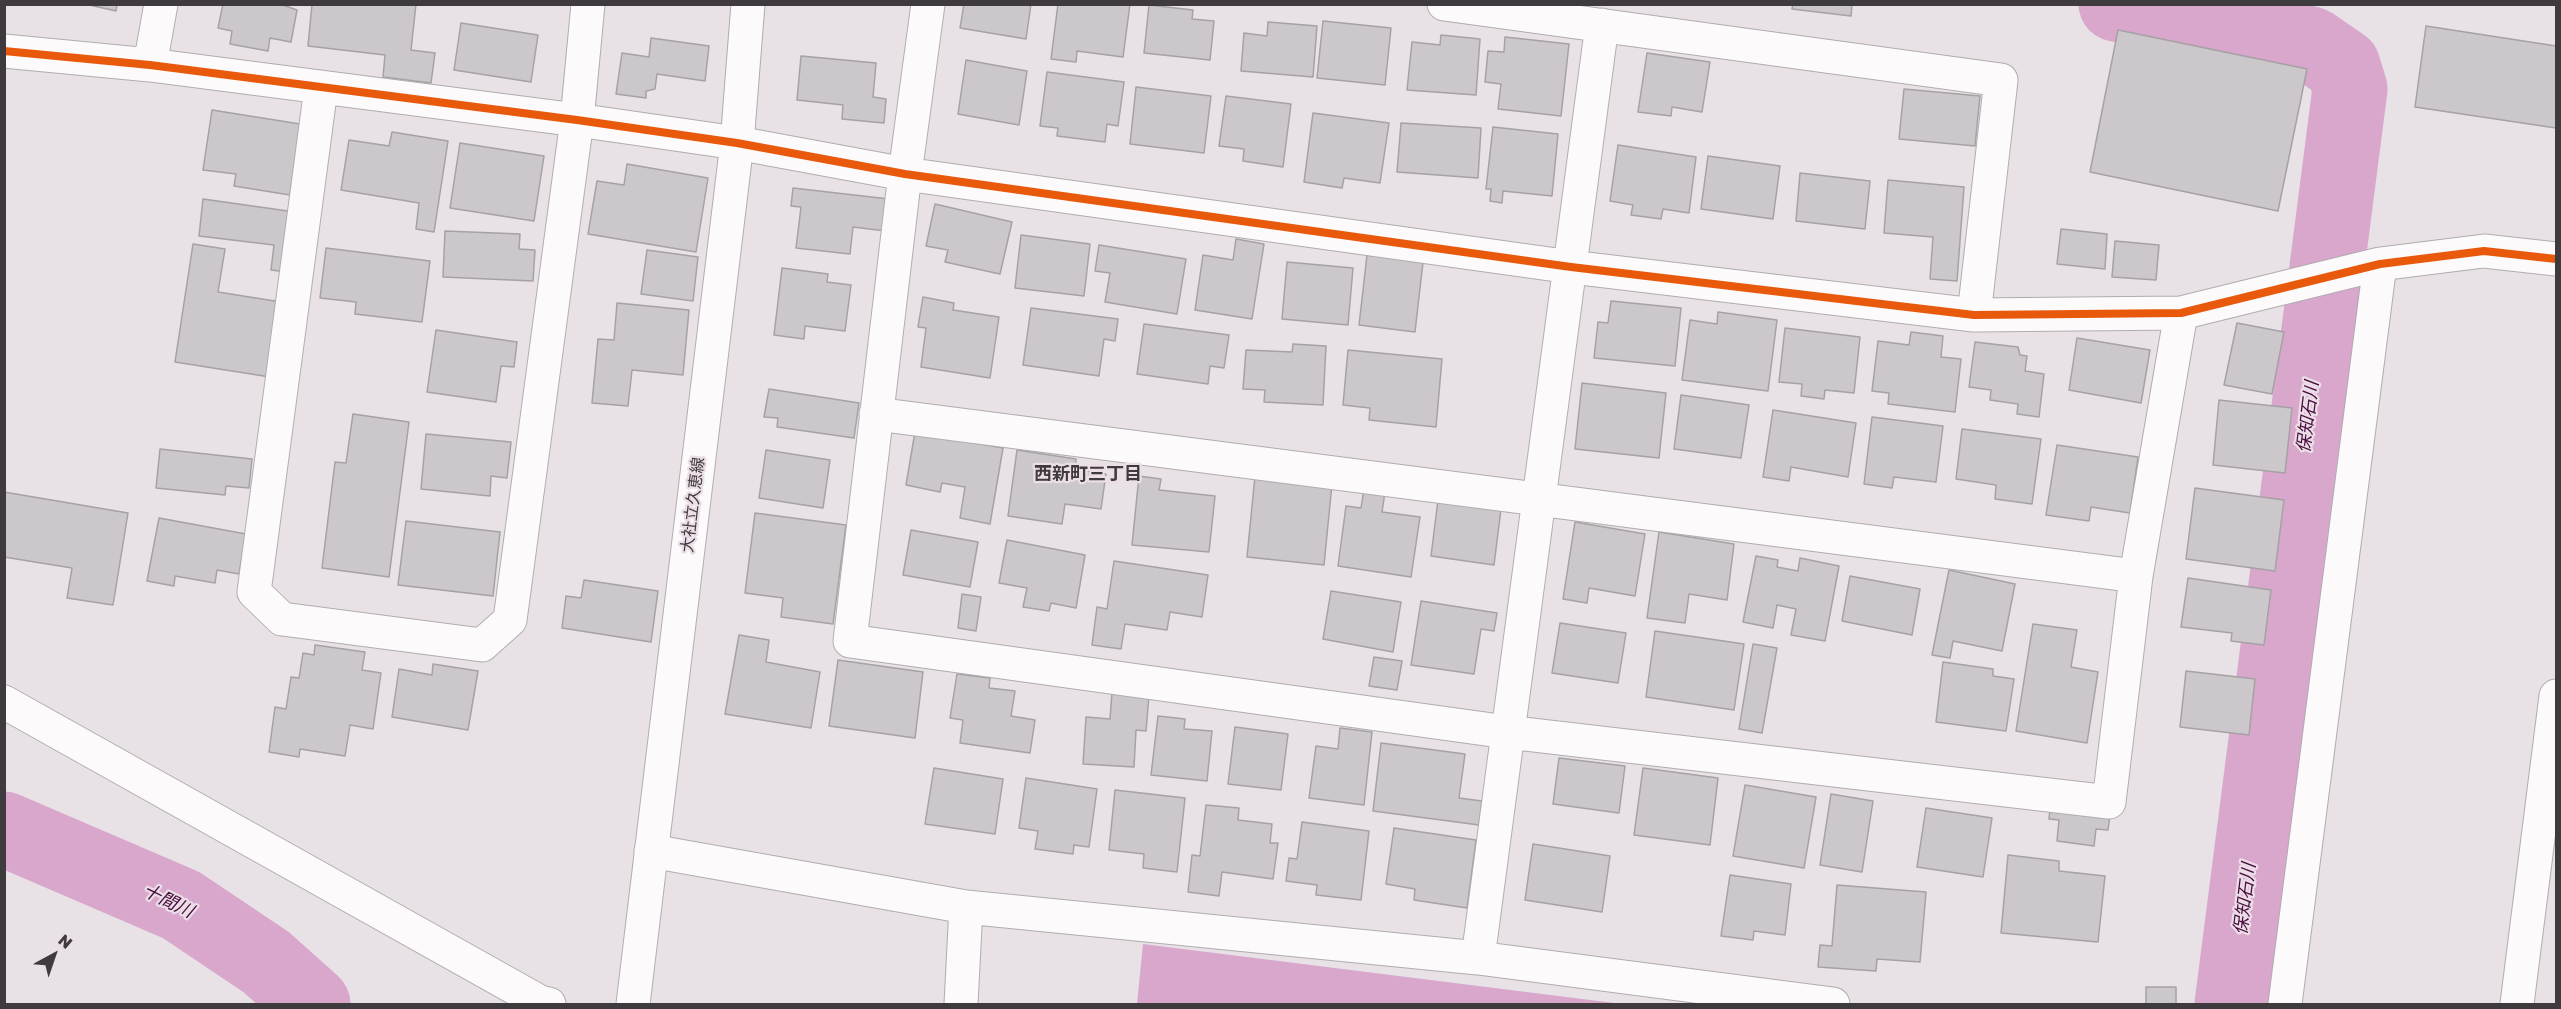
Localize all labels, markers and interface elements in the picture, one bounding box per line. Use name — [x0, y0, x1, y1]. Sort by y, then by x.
water label: 保知石川 — [2293, 380, 2323, 454]
street label: 大社立久恵線 — [678, 456, 708, 554]
district label: 西新町三丁目 — [1034, 463, 1142, 485]
water label: 保知石川 — [2230, 862, 2260, 936]
water label: 十間川 — [139, 879, 197, 923]
north arrow — [24, 925, 84, 985]
text: N — [54, 930, 77, 953]

